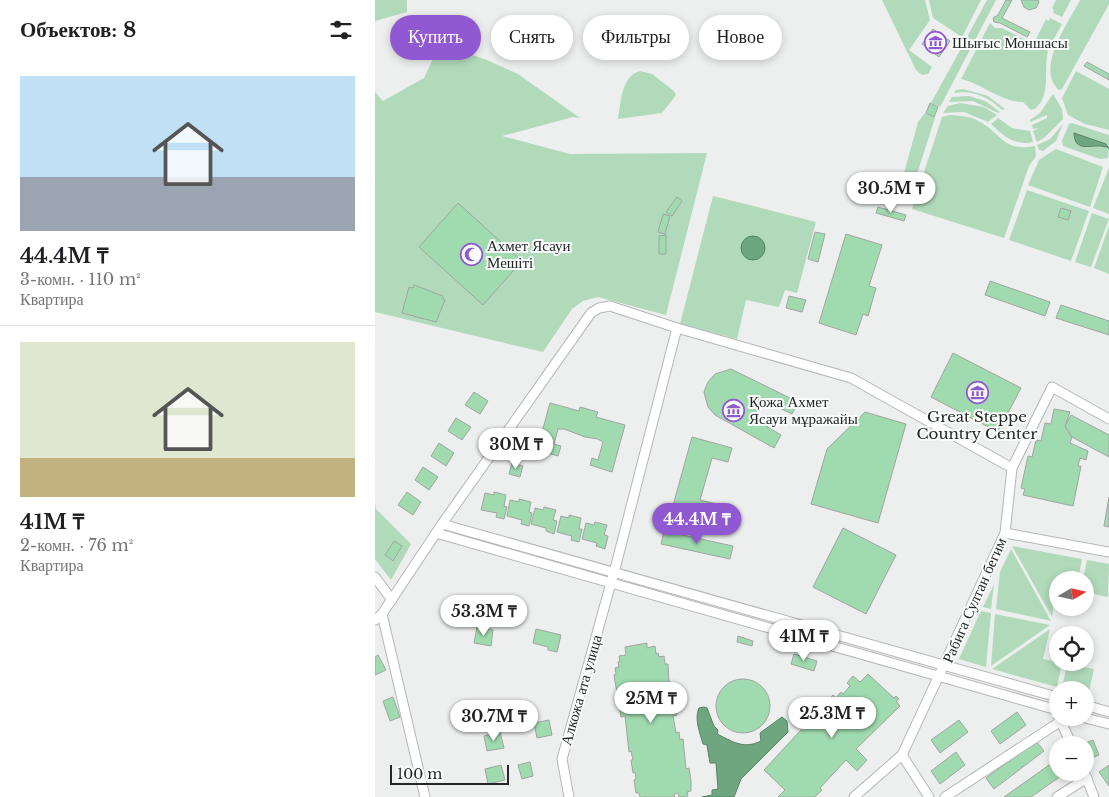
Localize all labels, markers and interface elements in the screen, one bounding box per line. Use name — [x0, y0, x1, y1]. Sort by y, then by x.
chip: Купить — [390, 15, 481, 60]
chip: Снять — [491, 15, 573, 60]
chip: Фильтры — [583, 15, 689, 60]
chip: Новое — [699, 15, 782, 60]
icon: filters — [327, 16, 355, 44]
text: Объектов: 8 — [20, 17, 136, 43]
museum icon: Шығыс Моншасы — [924, 30, 948, 54]
place label: Шығыс Моншасы — [952, 33, 1068, 52]
icon: home — [143, 109, 233, 199]
pin: 30.5M ₸ — [845, 172, 937, 214]
text: 30.5M ₸ — [858, 178, 924, 198]
place label: Ахмет Ясауи Мешіті — [487, 236, 571, 272]
mosque icon: Ахмет Ясауи Мешіті — [459, 242, 483, 266]
text: 44.4M ₸ — [20, 243, 108, 269]
text: 3-комн. · 110 m² — [20, 269, 141, 289]
text: Квартира — [20, 289, 84, 309]
icon: home — [143, 374, 233, 464]
museum icon: Great Steppe Country Center — [965, 381, 989, 405]
place label: Қожа Ахмет Ясауи мұражайы — [749, 392, 858, 428]
museum icon: Қожа Ахмет Ясауи мұражайы — [721, 398, 745, 422]
place label: Great Steppe Country Center — [917, 407, 1038, 443]
pin: 30M ₸ — [481, 428, 551, 470]
text: 30M ₸ — [489, 434, 543, 454]
pin: 44.4M ₸ — [651, 502, 743, 545]
text: 41M ₸ — [20, 509, 84, 535]
text: 44.4M ₸ — [663, 509, 731, 529]
street label: Рабига Султан бегим — [938, 534, 1010, 666]
text: 2-комн. · 76 m² — [20, 535, 133, 555]
text: Квартира — [20, 555, 84, 575]
north arrow — [1049, 571, 1094, 616]
map controls — [1049, 571, 1094, 781]
pin: 53.3M ₸ — [438, 594, 530, 637]
text: 53.3M ₸ — [451, 601, 517, 621]
pin: 41M ₸ — [769, 620, 839, 662]
text: 41M ₸ — [780, 626, 828, 646]
button: locate — [1049, 626, 1094, 671]
street label: Алкожа ата улица — [556, 632, 606, 748]
button: + — [1049, 681, 1094, 726]
pin: 25M ₸ — [616, 682, 686, 724]
text: 25M ₸ — [625, 688, 677, 708]
pin: 25.3M ₸ — [786, 696, 878, 739]
pin: 30.7M ₸ — [448, 700, 540, 742]
text: 25.3M ₸ — [799, 703, 865, 723]
text: 30.7M ₸ — [461, 706, 527, 726]
button: − — [1049, 736, 1094, 781]
scale bar — [390, 762, 509, 785]
text: 100 m — [397, 765, 442, 783]

